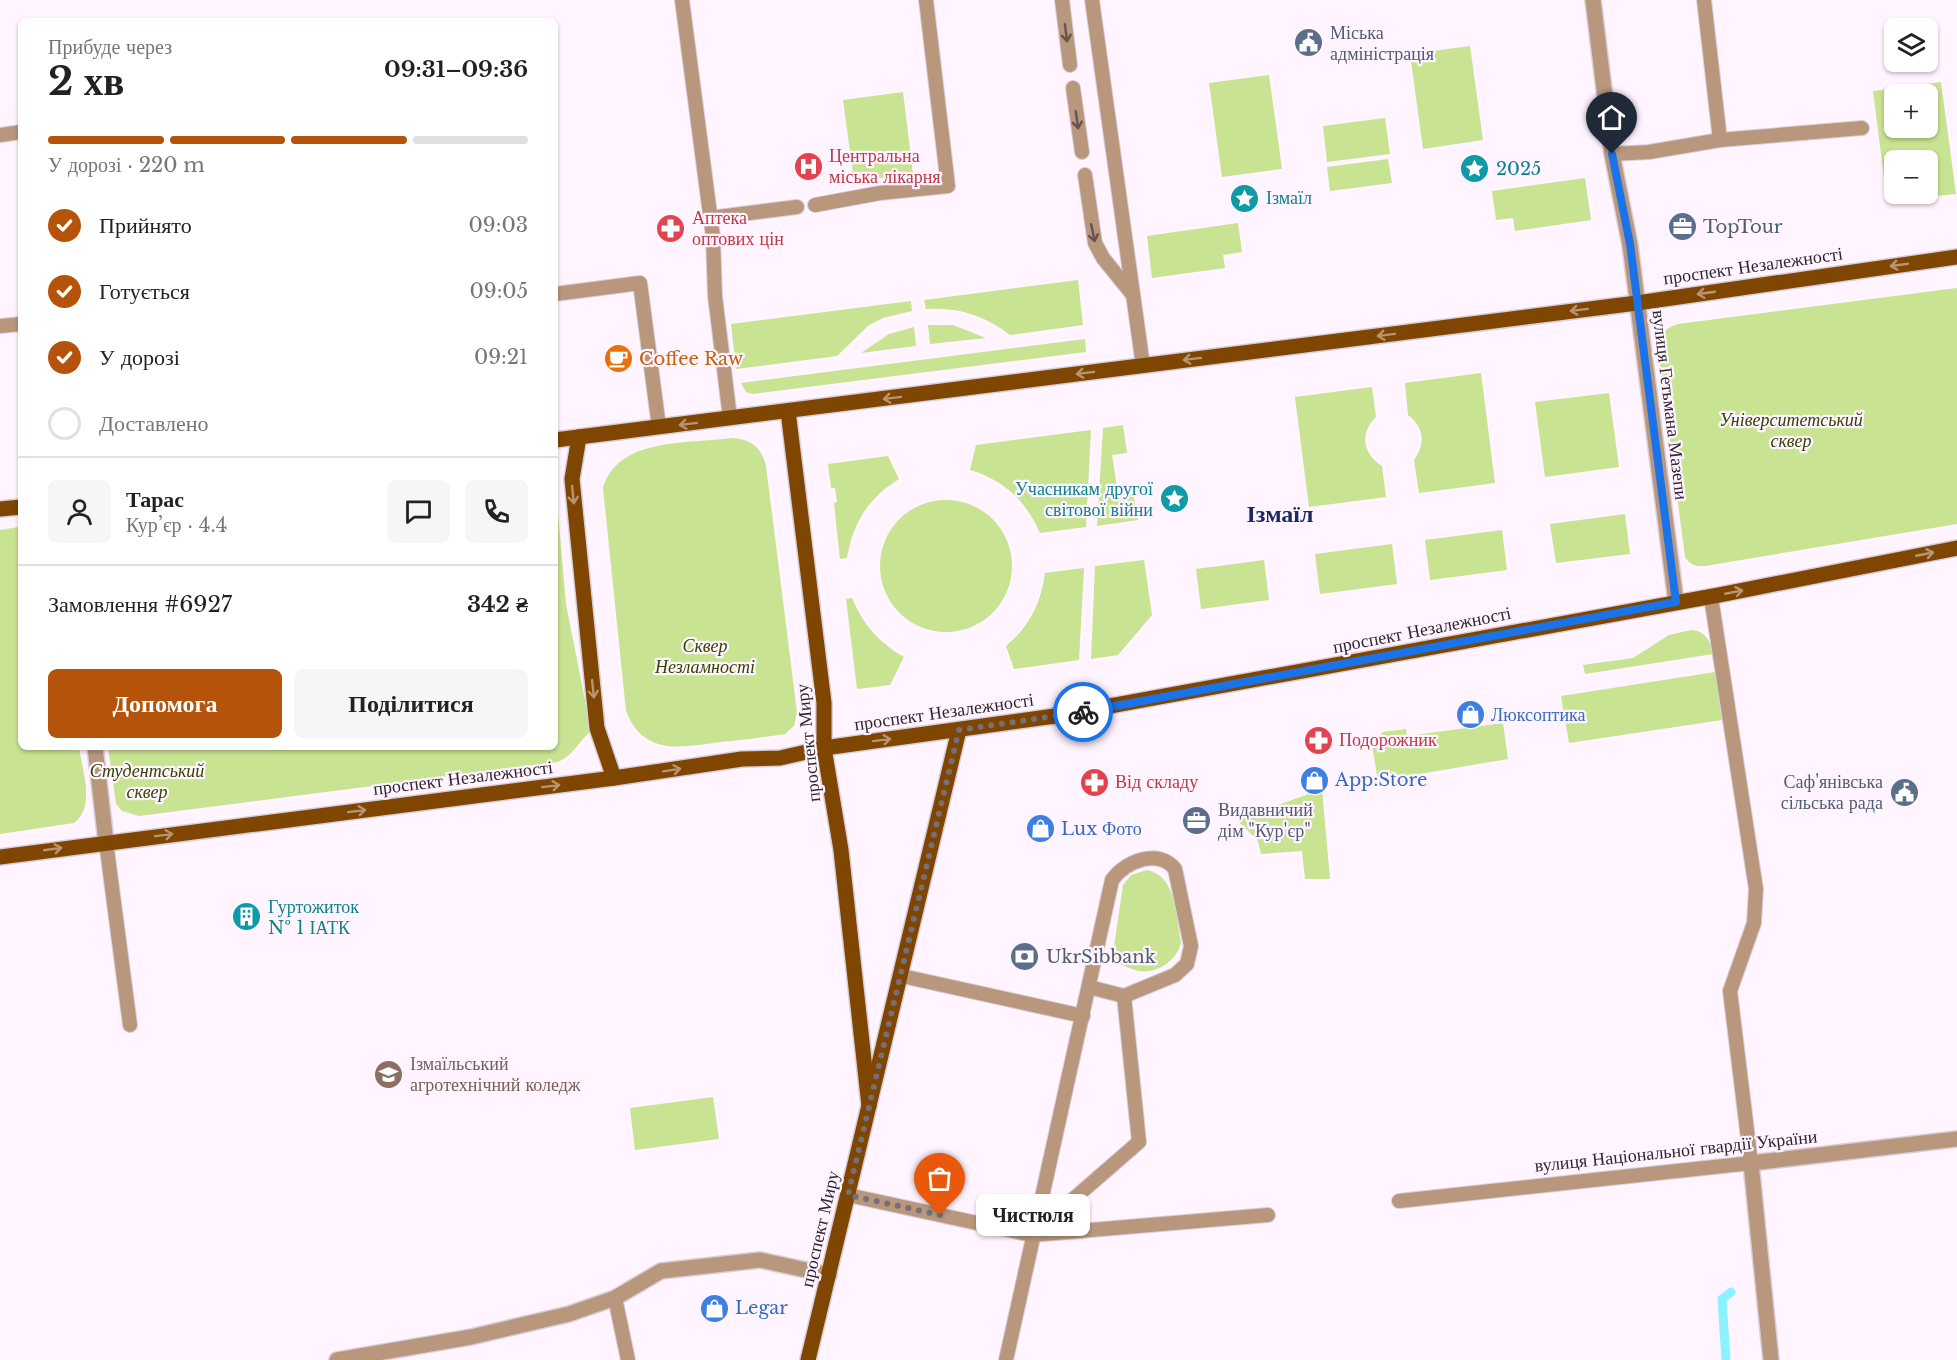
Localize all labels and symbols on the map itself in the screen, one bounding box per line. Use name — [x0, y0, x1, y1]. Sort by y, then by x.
one-way arrow — [1060, 22, 1071, 42]
place label: Міська адміністрація — [1330, 22, 1434, 65]
public building icon: Міська адміністрація — [1293, 27, 1325, 59]
pin — [1586, 92, 1637, 154]
one-way arrow — [1072, 110, 1083, 129]
place label: Центральна міська лікарня — [829, 145, 941, 188]
hospital icon: Центральна міська лікарня — [792, 150, 824, 182]
place icon: 2025 — [1459, 153, 1491, 185]
place label: 2025 — [1496, 158, 1541, 180]
place icon: Ізмаїл — [1229, 182, 1261, 214]
place label: Ізмаїл — [1266, 187, 1312, 209]
place label: Аптека оптових цін — [692, 207, 784, 250]
office icon: TopTour — [1666, 211, 1698, 243]
pharmacy icon: Аптека оптових цін — [655, 212, 687, 244]
place label: TopTour — [1703, 216, 1783, 238]
one-way arrow — [1088, 223, 1099, 242]
street label: проспект Незалежності — [1662, 243, 1844, 289]
one-way arrow — [1890, 260, 1909, 271]
one-way arrow — [1697, 287, 1716, 298]
one-way arrow — [1570, 305, 1590, 316]
street label: вулиця Гетьмана Мазепи — [1647, 309, 1693, 502]
one-way arrow — [1376, 329, 1396, 340]
cafe icon: Coffee Raw — [602, 343, 634, 375]
place label: Coffee Raw — [639, 348, 744, 370]
one-way arrow — [1183, 354, 1203, 365]
one-way arrow — [1076, 368, 1096, 379]
one-way arrow — [882, 393, 902, 404]
park label: Університетський сквер — [1719, 409, 1863, 452]
one-way arrow — [678, 418, 698, 429]
place label: Учасникам другої світової війни — [1015, 478, 1153, 521]
place icon: Учасникам другої світової війни — [1158, 483, 1190, 515]
one-way arrow — [568, 485, 579, 505]
district label: Ізмаїл — [1247, 499, 1313, 528]
one-way arrow — [1915, 548, 1934, 559]
one-way arrow — [1724, 586, 1743, 598]
street label: проспект Незалежності — [1331, 602, 1513, 658]
park label: Сквер Незламності — [654, 635, 755, 678]
one-way arrow — [588, 679, 599, 699]
courier — [1053, 682, 1113, 742]
street label: проспект Миру — [791, 683, 825, 803]
street label: проспект Незалежності — [853, 689, 1035, 735]
shop icon: Люксоптика — [1454, 699, 1486, 731]
place label: Люксоптика — [1491, 704, 1586, 726]
pharmacy icon: Подорожник — [1302, 724, 1334, 756]
place label: Подорожник — [1339, 729, 1437, 751]
one-way arrow — [872, 735, 892, 746]
street label: проспект Незалежності — [372, 756, 554, 800]
park label: Студентський сквер — [90, 760, 204, 803]
one-way arrow — [662, 764, 682, 775]
shop icon: App:Store — [1298, 764, 1330, 796]
pharmacy icon: Від складу — [1078, 766, 1110, 798]
place label: App:Store — [1334, 769, 1427, 791]
place label: Від складу — [1115, 771, 1198, 793]
place label: Саф'янівська сільська рада — [1781, 771, 1883, 814]
public building icon: Саф'янівська сільська рада — [1888, 776, 1920, 808]
one-way arrow — [540, 781, 560, 792]
place label: Видавничий дім "Кур'єр" — [1218, 799, 1313, 842]
office icon: Видавничий дім "Кур'єр" — [1181, 804, 1213, 836]
one-way arrow — [347, 805, 367, 816]
shop icon: Lux Фото — [1024, 813, 1056, 845]
place label: Lux Фото — [1061, 818, 1142, 840]
one-way arrow — [153, 829, 173, 840]
one-way arrow — [42, 844, 62, 855]
place label: Гуртожиток № 1 ІАТК — [268, 896, 359, 939]
building icon: Гуртожиток № 1 ІАТК — [231, 901, 263, 933]
bank icon: UkrSibbank — [1009, 941, 1041, 973]
place label: UkrSibbank — [1046, 946, 1156, 968]
place label: Ізмаїльський агротехнічний коледж — [410, 1053, 581, 1096]
school or university icon: Ізмаїльський агротехнічний коледж — [373, 1058, 405, 1090]
street label: вулиця Національної гвардії України — [1534, 1125, 1819, 1177]
pin — [914, 1153, 965, 1215]
street label: проспект Миру — [796, 1169, 844, 1289]
callout: Чистюля — [976, 1194, 1090, 1236]
shop icon: Legar — [698, 1292, 730, 1324]
place label: Legar — [735, 1297, 788, 1319]

